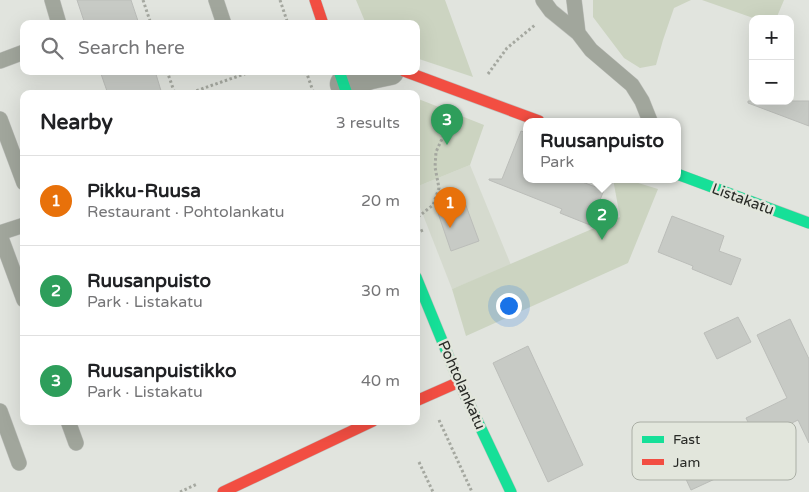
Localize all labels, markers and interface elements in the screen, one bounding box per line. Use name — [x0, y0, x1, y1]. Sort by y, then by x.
map controls — [749, 15, 794, 105]
button: + — [749, 15, 794, 60]
search box — [20, 20, 420, 75]
icon: search — [38, 34, 66, 62]
text: Search here — [78, 37, 185, 59]
button: − — [749, 60, 794, 105]
pin: 3 — [431, 104, 463, 145]
text: Nearby — [40, 110, 113, 135]
text: 3 results — [336, 113, 400, 133]
popup — [523, 118, 681, 183]
text: Ruusanpuisto — [540, 130, 664, 152]
text: Park — [540, 152, 574, 172]
street label: Listakatu — [709, 179, 777, 219]
text: Pikku-Ruusa — [87, 180, 201, 202]
pin: 1 — [434, 187, 466, 228]
text: 1 — [51, 191, 61, 211]
text: 20 m — [361, 191, 400, 211]
pin: 2 — [586, 199, 618, 240]
text: Restaurant · Pohtolankatu — [87, 202, 285, 222]
text: Ruusanpuisto — [87, 270, 211, 292]
text: 2 — [51, 281, 61, 301]
text: 30 m — [361, 281, 400, 301]
text: Park · Listakatu — [87, 292, 203, 312]
your location — [496, 293, 522, 319]
street label: Pohtolankatu — [434, 338, 490, 432]
text: Ruusanpuistikko — [87, 360, 236, 382]
text: 3 — [51, 371, 61, 391]
text: 40 m — [361, 371, 400, 391]
text: Park · Listakatu — [87, 382, 203, 402]
legend — [632, 422, 796, 480]
text: Fast — [673, 431, 701, 448]
text: Jam — [673, 454, 700, 471]

